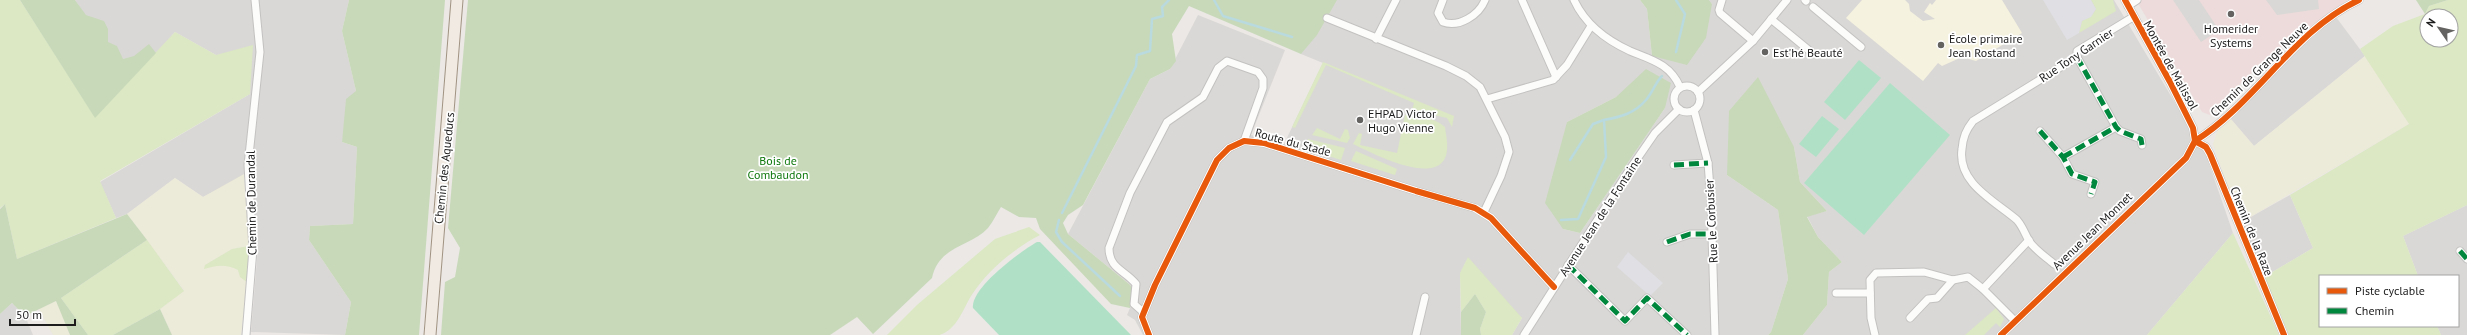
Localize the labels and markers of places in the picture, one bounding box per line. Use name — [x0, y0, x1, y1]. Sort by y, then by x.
marker: Homerider Systems — [2226, 9, 2236, 19]
place label: Homerider Systems — [2204, 21, 2258, 50]
place label: École primaire Jean Rostand — [1948, 31, 2023, 60]
marker: École primaire Jean Rostand — [1936, 40, 1946, 50]
place label: Est'hé Beauté — [1773, 45, 1843, 60]
marker: Est'hé Beauté — [1760, 47, 1770, 57]
place label: EHPAD Victor Hugo Vienne — [1368, 106, 1436, 135]
marker: EHPAD Victor Hugo Vienne — [1355, 115, 1365, 125]

